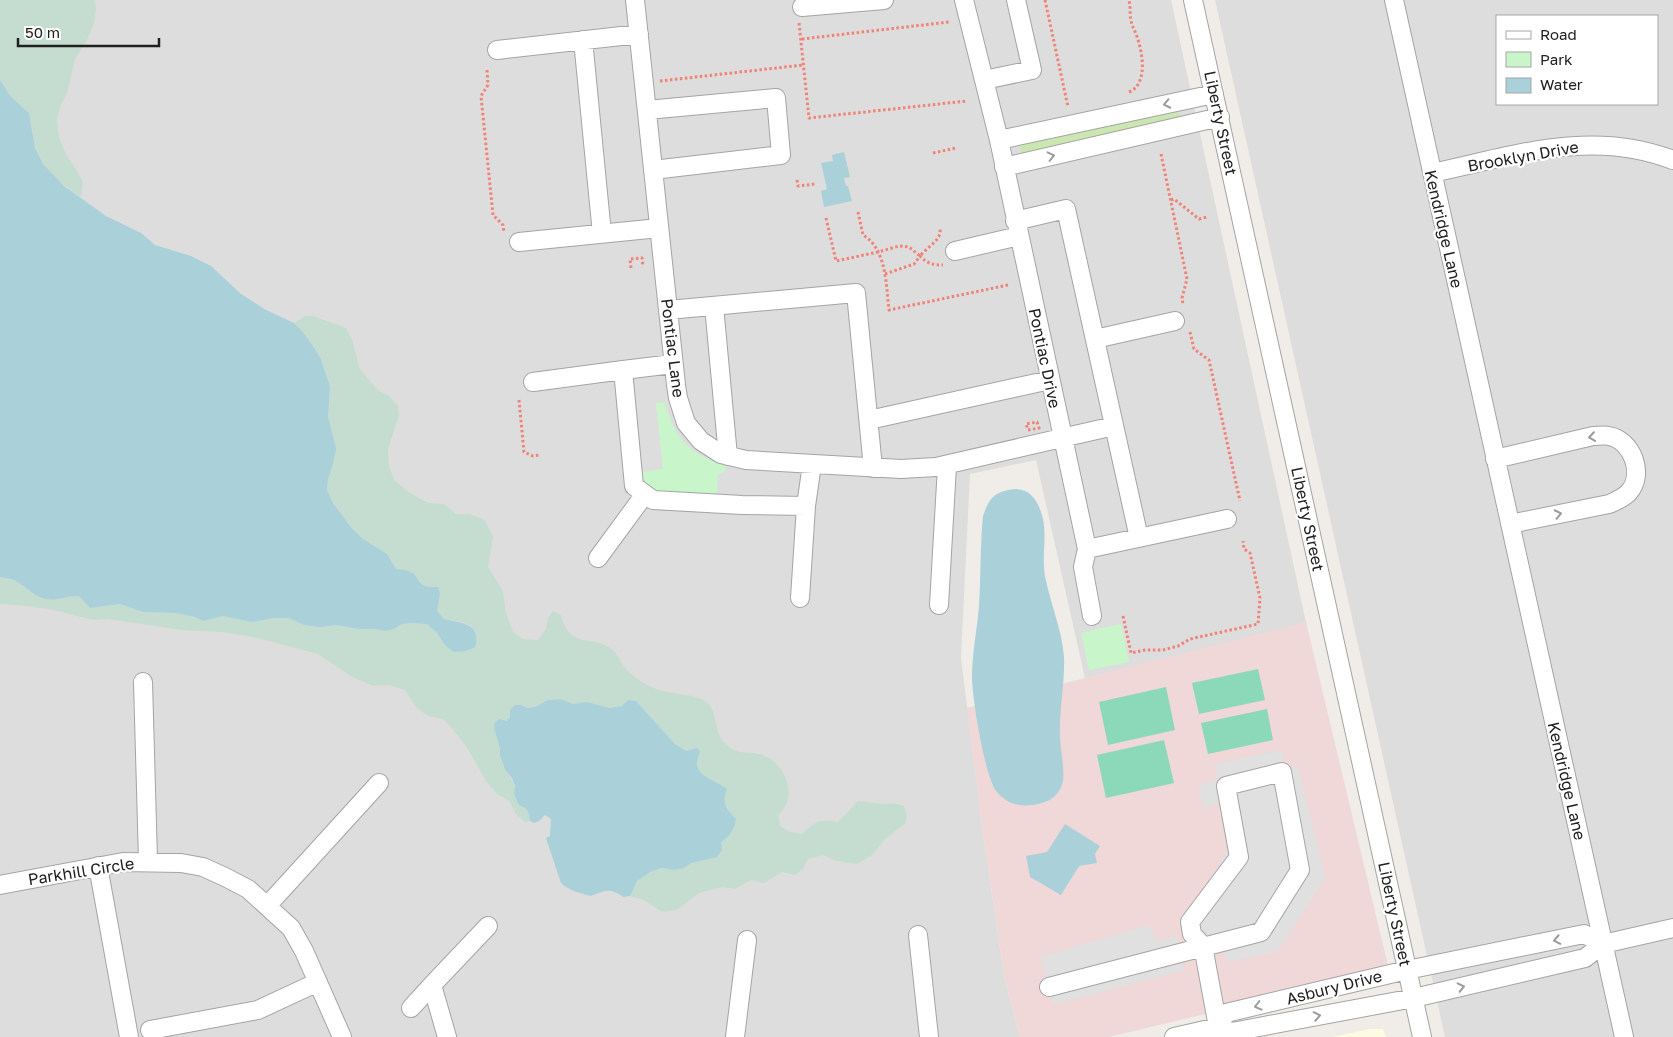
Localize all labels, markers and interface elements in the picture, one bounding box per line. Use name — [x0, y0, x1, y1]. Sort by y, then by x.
scale bar — [18, 15, 159, 47]
legend — [1496, 15, 1658, 105]
text: 50 m — [25, 23, 60, 41]
text: Road — [1540, 25, 1577, 43]
text: Park — [1540, 50, 1573, 68]
street label: Liberty Street — [1200, 69, 1242, 177]
text: Water — [1540, 75, 1583, 93]
one-way arrow — [1162, 98, 1171, 109]
street label: Brooklyn Drive — [1466, 136, 1580, 176]
one-way arrow — [1047, 151, 1056, 162]
street label: Kendridge Lane — [1421, 168, 1467, 290]
street label: Pontiac Lane — [657, 297, 689, 399]
street label: Pontiac Drive — [1025, 306, 1065, 410]
one-way arrow — [1588, 432, 1597, 442]
street label: Liberty Street — [1287, 465, 1329, 573]
one-way arrow — [1553, 510, 1562, 520]
street label: Kendridge Lane — [1544, 720, 1590, 842]
street label: Parkhill Circle — [26, 853, 136, 889]
street label: Liberty Street — [1374, 860, 1416, 968]
one-way arrow — [1553, 934, 1562, 944]
street label: Asbury Drive — [1284, 965, 1384, 1009]
one-way arrow — [1457, 982, 1465, 993]
one-way arrow — [1253, 1000, 1262, 1011]
one-way arrow — [1313, 1011, 1322, 1021]

